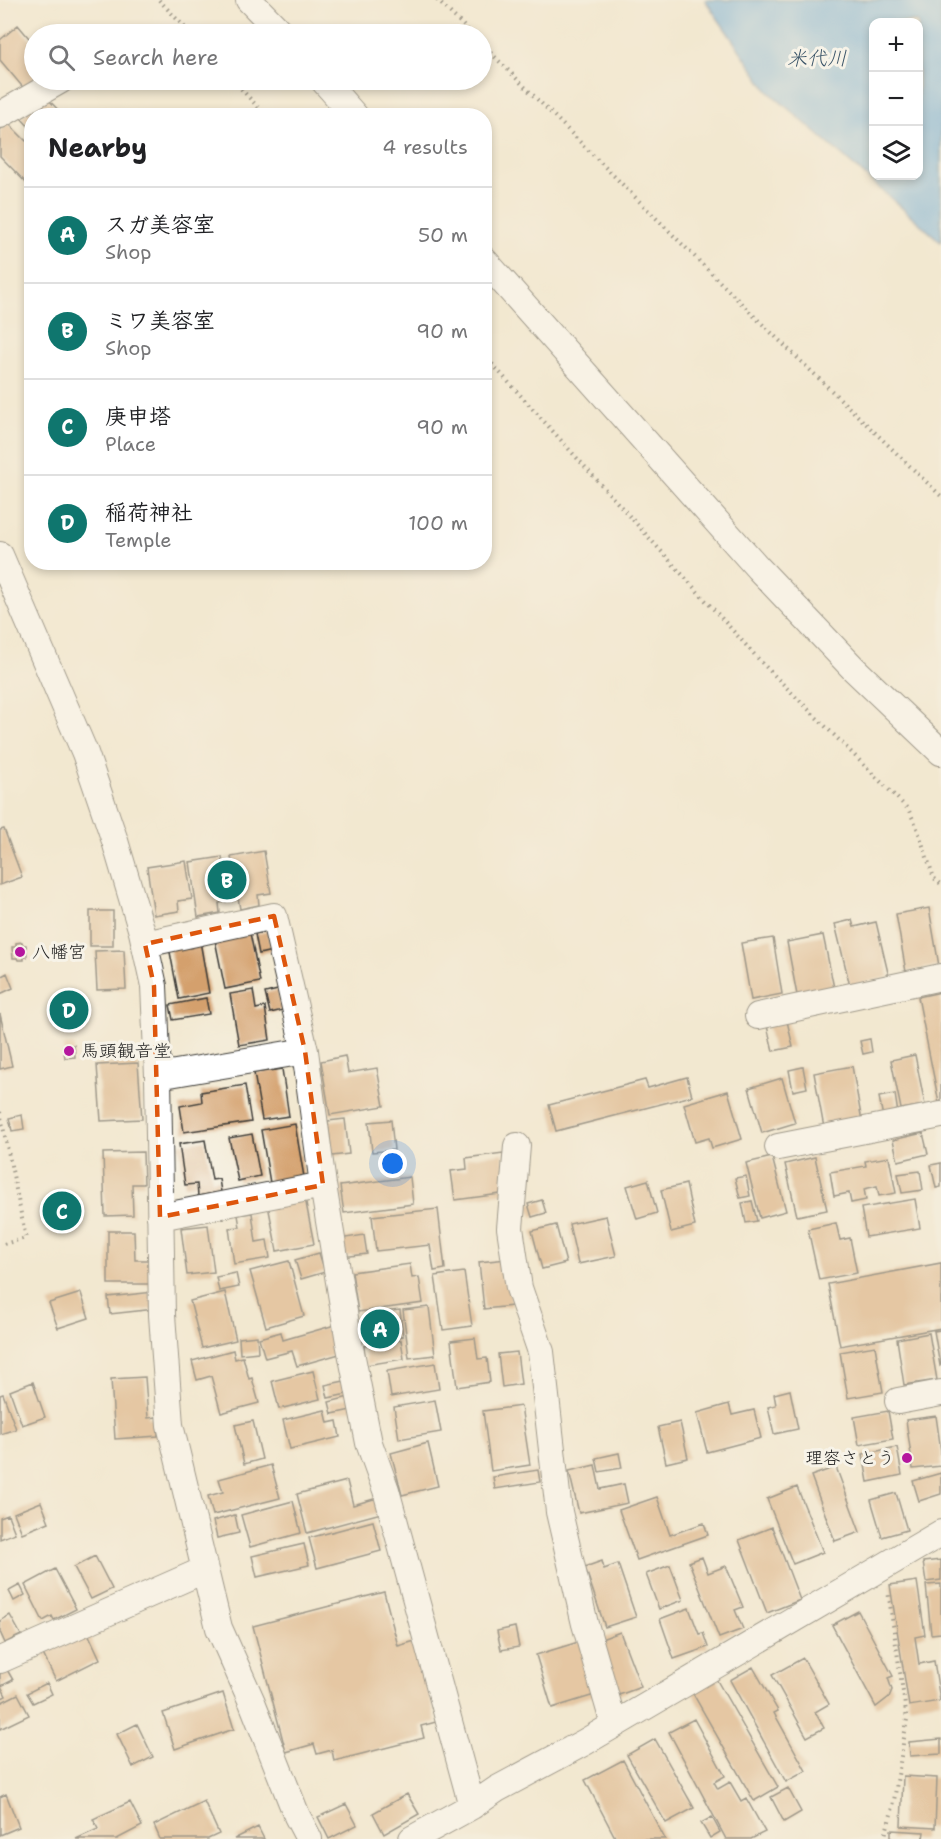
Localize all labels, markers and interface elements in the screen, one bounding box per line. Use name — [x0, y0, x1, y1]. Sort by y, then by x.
map controls — [869, 18, 923, 180]
button: + — [869, 18, 923, 72]
search box — [24, 24, 492, 90]
icon: search — [45, 41, 78, 74]
text: Search here — [93, 43, 219, 72]
water label: 米代川 — [787, 45, 847, 71]
button: − — [869, 72, 923, 126]
button: layers — [869, 126, 923, 180]
text: Nearby — [48, 130, 147, 165]
text: 4 results — [382, 134, 468, 160]
text: スガ美容室 — [105, 210, 215, 239]
text: A — [60, 222, 75, 248]
text: 50 m — [418, 222, 468, 248]
text: Shop — [105, 239, 152, 265]
text: ミワ美容室 — [105, 306, 215, 335]
text: B — [61, 318, 74, 344]
text: 90 m — [416, 318, 468, 344]
text: Shop — [105, 335, 152, 361]
text: 庚申塔 — [105, 402, 171, 431]
text: C — [61, 414, 74, 440]
text: 90 m — [416, 414, 468, 440]
text: Place — [105, 431, 156, 457]
text: 稲荷神社 — [105, 498, 193, 527]
text: D — [60, 510, 75, 536]
text: 100 m — [408, 510, 468, 536]
text: Temple — [105, 527, 172, 553]
pin: B — [208, 858, 246, 902]
place label: 八幡宮 — [32, 940, 86, 964]
marker: 八幡宮 — [13, 945, 27, 959]
pin: D — [50, 988, 88, 1032]
place label: 馬頭観音堂 — [81, 1039, 171, 1063]
marker: 馬頭観音堂 — [62, 1044, 76, 1058]
your location — [378, 1149, 407, 1178]
pin: C — [42, 1188, 82, 1234]
pin: A — [360, 1306, 400, 1352]
place label: 理容さとう — [805, 1446, 895, 1470]
marker: 理容さとう — [900, 1451, 914, 1465]

